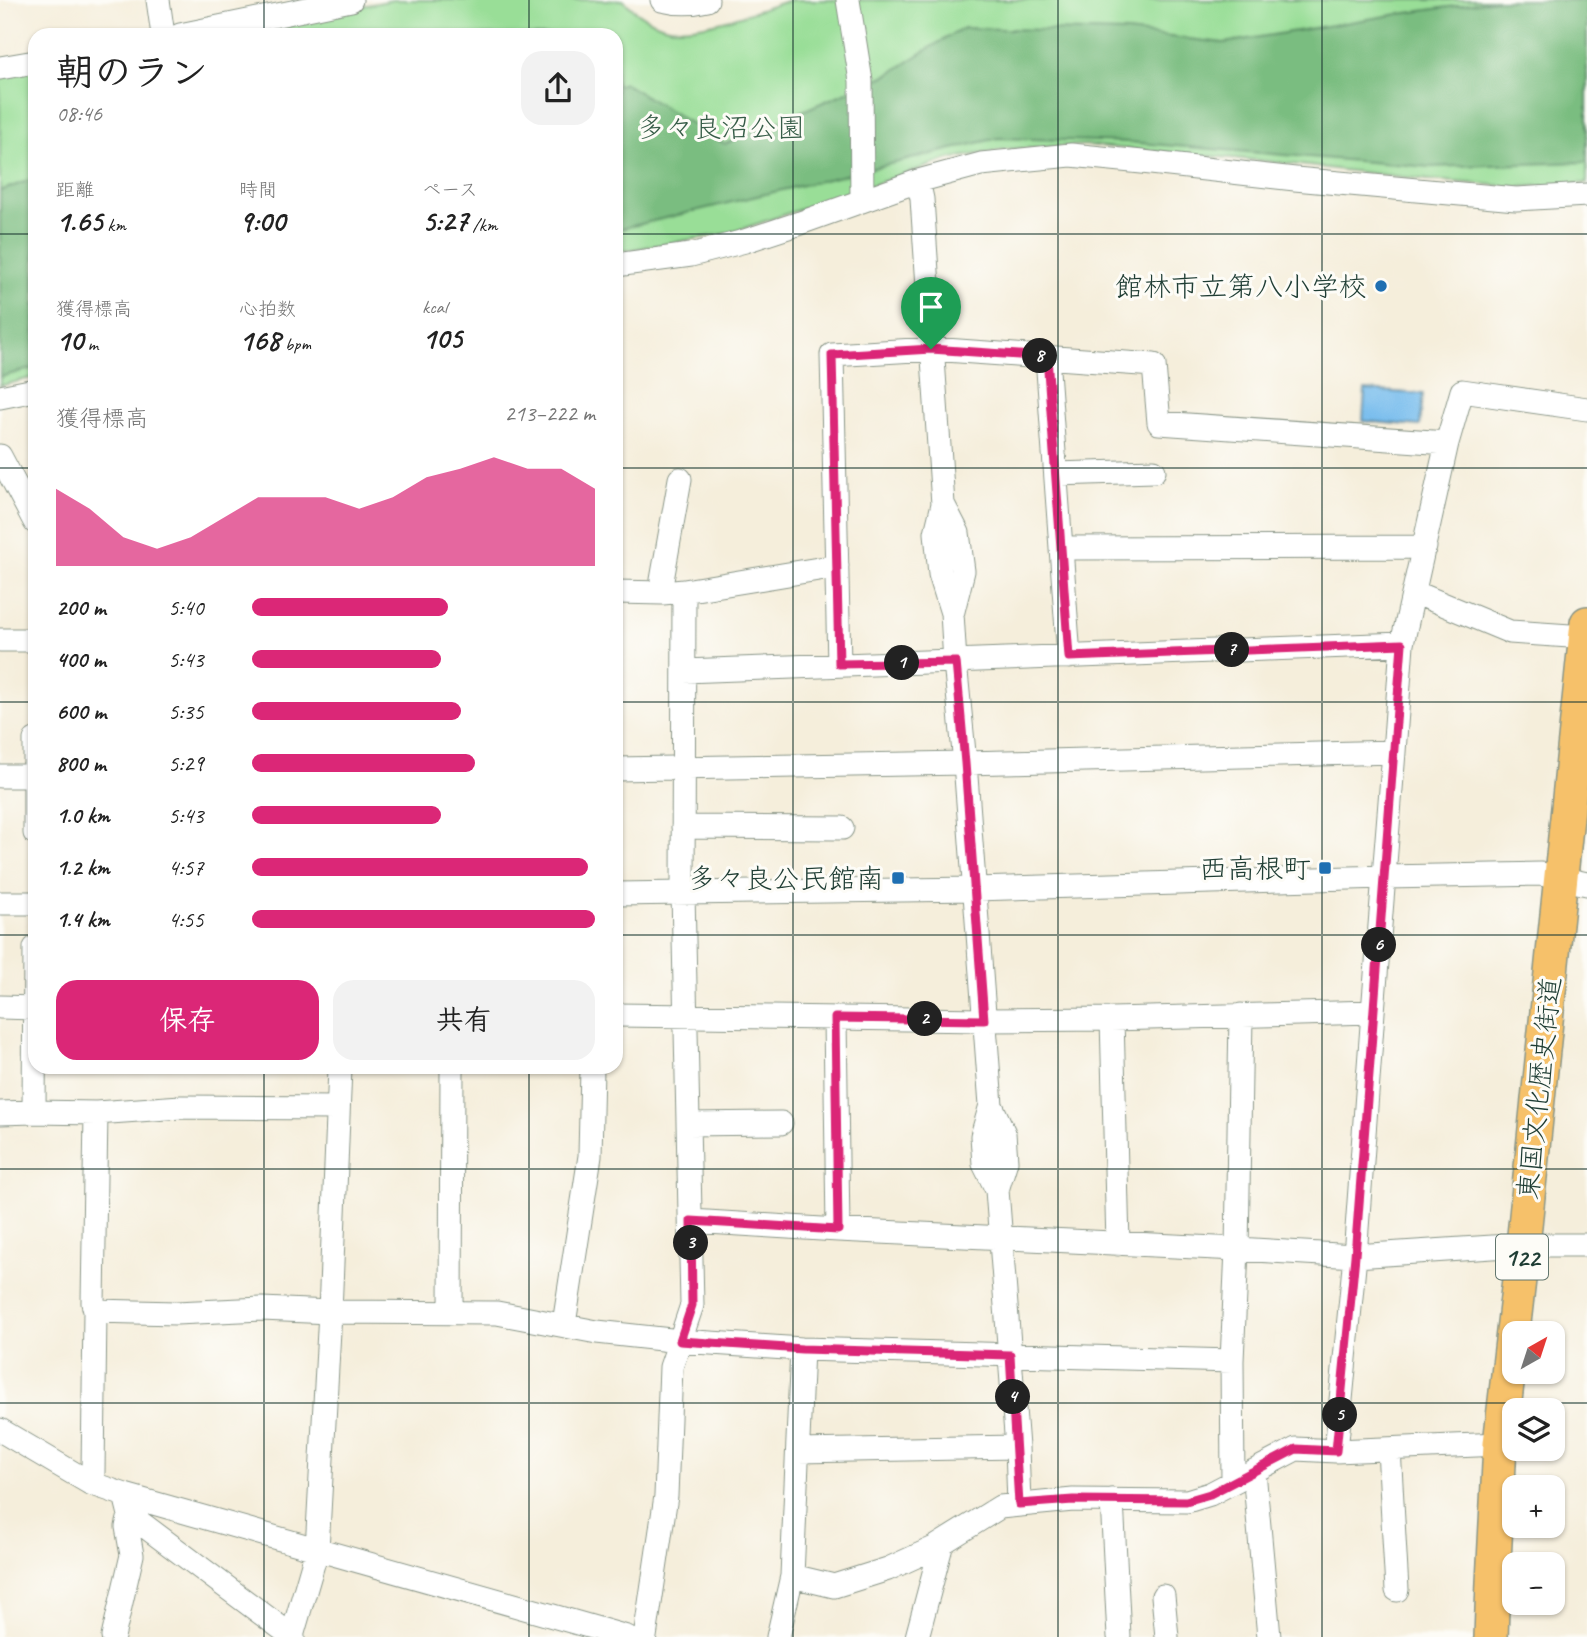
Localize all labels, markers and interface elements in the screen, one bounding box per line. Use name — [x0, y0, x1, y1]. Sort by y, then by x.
text: 朝のラン — [56, 49, 208, 96]
button: share — [521, 51, 595, 125]
text: 08:46 — [56, 99, 102, 128]
park label: 多々良沼公園 — [637, 110, 805, 145]
text: 距離 — [56, 178, 94, 202]
text: 時間 — [239, 178, 277, 202]
text: ペース — [422, 178, 478, 202]
text: 1.65 — [56, 202, 103, 240]
text: 9:00 — [239, 202, 285, 240]
text: 5:27 — [422, 202, 468, 240]
text: km — [103, 213, 126, 237]
text: /km — [468, 213, 497, 237]
place label: 館林市立第八小学校 — [1115, 269, 1367, 304]
pin — [901, 277, 961, 349]
marker: 館林市立第八小学校 — [1373, 278, 1389, 294]
icon: arrive — [912, 288, 950, 326]
text: kcal — [422, 295, 447, 319]
text: 獲得標高 — [56, 297, 132, 321]
text: 心拍数 — [239, 297, 296, 321]
text: 105 — [422, 319, 462, 357]
text: 10 — [56, 321, 83, 359]
text: 168 — [239, 321, 280, 359]
text: m — [83, 332, 98, 356]
text: bpm — [280, 332, 311, 356]
pin: 8 — [1023, 338, 1058, 374]
text: 8 — [1035, 343, 1044, 367]
text: 213–222 m — [504, 399, 595, 428]
text: 獲得標高 — [56, 404, 148, 433]
text: 200 m — [56, 593, 106, 622]
text: 5:40 — [168, 593, 204, 622]
pin: 7 — [1214, 632, 1250, 668]
text: 7 — [1227, 637, 1236, 661]
text: 400 m — [56, 645, 106, 674]
text: 5:43 — [168, 645, 204, 674]
pin: 1 — [884, 646, 920, 680]
text: 1 — [897, 650, 906, 674]
text: 600 m — [56, 697, 106, 726]
text: 5:35 — [168, 697, 204, 726]
text: 800 m — [56, 749, 106, 778]
text: 5:29 — [168, 749, 204, 778]
text: 1.0 km — [56, 801, 110, 830]
text: 5:43 — [168, 801, 204, 830]
place label: 西高根町 — [1199, 851, 1311, 886]
text: 1.2 km — [56, 853, 110, 882]
text: 4:57 — [168, 853, 204, 882]
marker: 西高根町 — [1317, 860, 1333, 876]
place label: 多々良公民館南 — [688, 861, 884, 896]
marker: 多々良公民館南 — [890, 870, 906, 886]
text: 1.4 km — [56, 905, 110, 934]
text: 4:55 — [168, 905, 204, 934]
pin: 6 — [1362, 928, 1396, 962]
text: 6 — [1374, 932, 1383, 956]
street label: 東国文化歴史街道 — [1510, 975, 1568, 1201]
button: 保存 — [56, 980, 319, 1060]
button: 共有 — [333, 980, 595, 1060]
pin: 2 — [908, 1002, 942, 1036]
text: 2 — [920, 1006, 929, 1030]
pin: 3 — [674, 1226, 708, 1260]
text: 3 — [686, 1230, 695, 1254]
road number: 122 — [1496, 1234, 1548, 1280]
north arrow — [1502, 1321, 1564, 1384]
map controls — [1502, 1321, 1565, 1615]
pin: 4 — [996, 1380, 1030, 1414]
text: 4 — [1008, 1384, 1017, 1408]
pin: 5 — [1322, 1398, 1358, 1432]
button: layers — [1502, 1398, 1565, 1461]
text: 5 — [1335, 1402, 1344, 1426]
button: + — [1502, 1475, 1565, 1538]
button: − — [1502, 1552, 1565, 1615]

